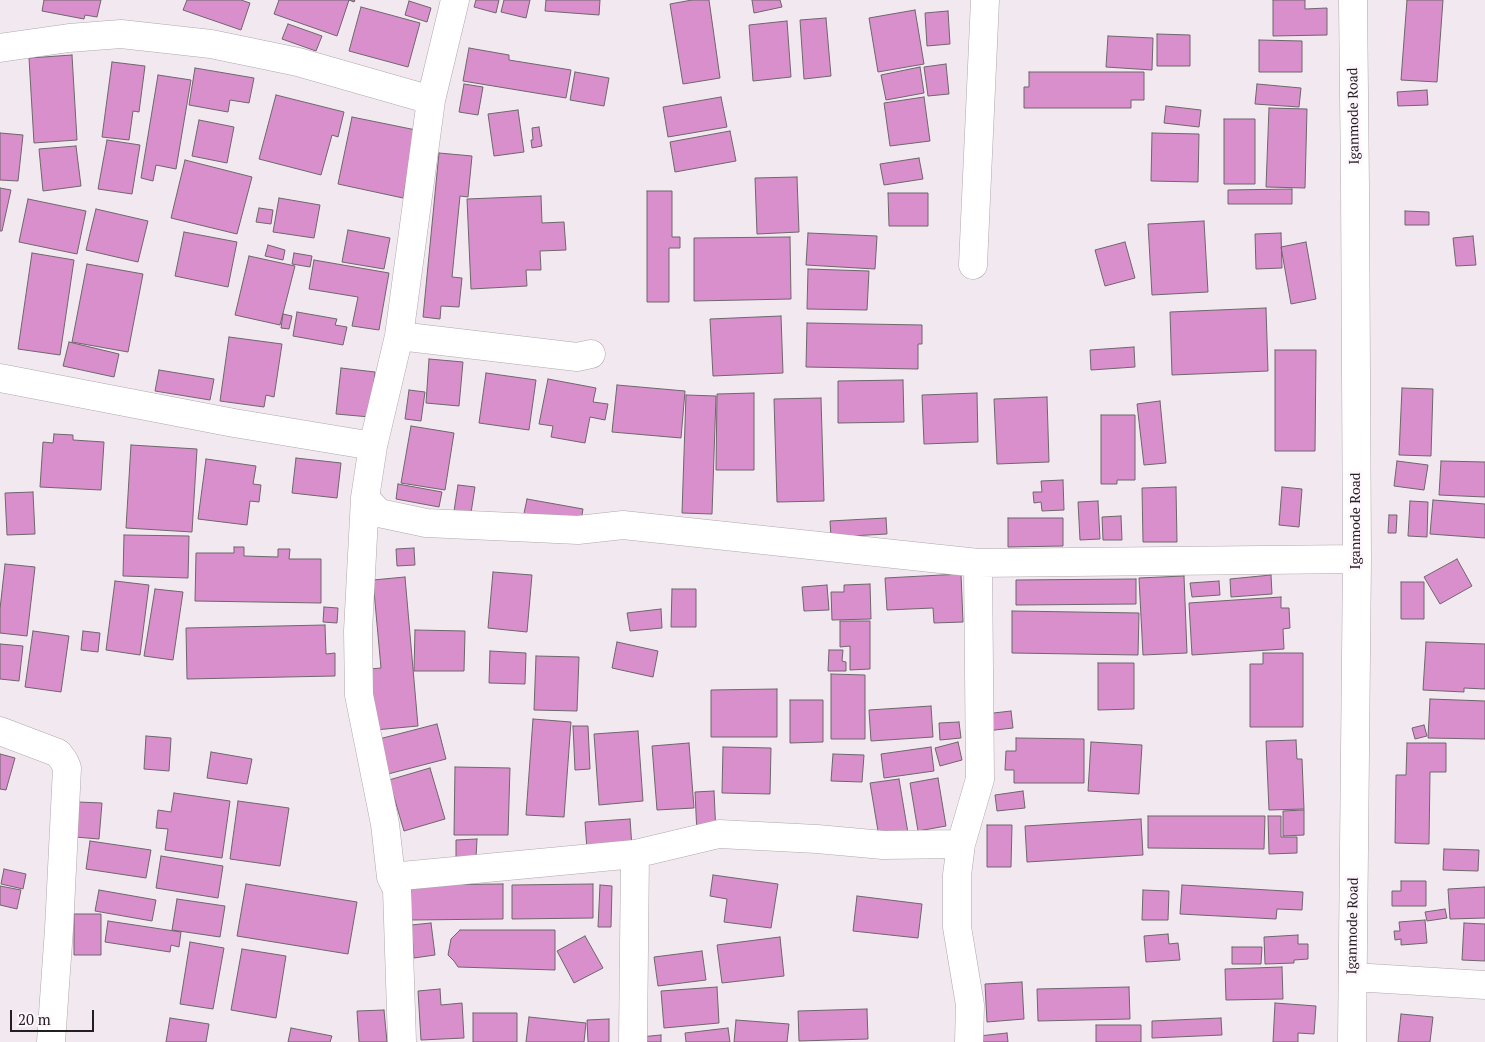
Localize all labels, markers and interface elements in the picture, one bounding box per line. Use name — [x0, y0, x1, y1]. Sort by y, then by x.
street label: Iganmode Road — [1345, 67, 1363, 165]
street label: Iganmode Road — [1348, 473, 1364, 569]
street label: Iganmode Road — [1344, 877, 1362, 975]
scale bar — [12, 1000, 96, 1032]
text: 20 m — [18, 1009, 51, 1029]

